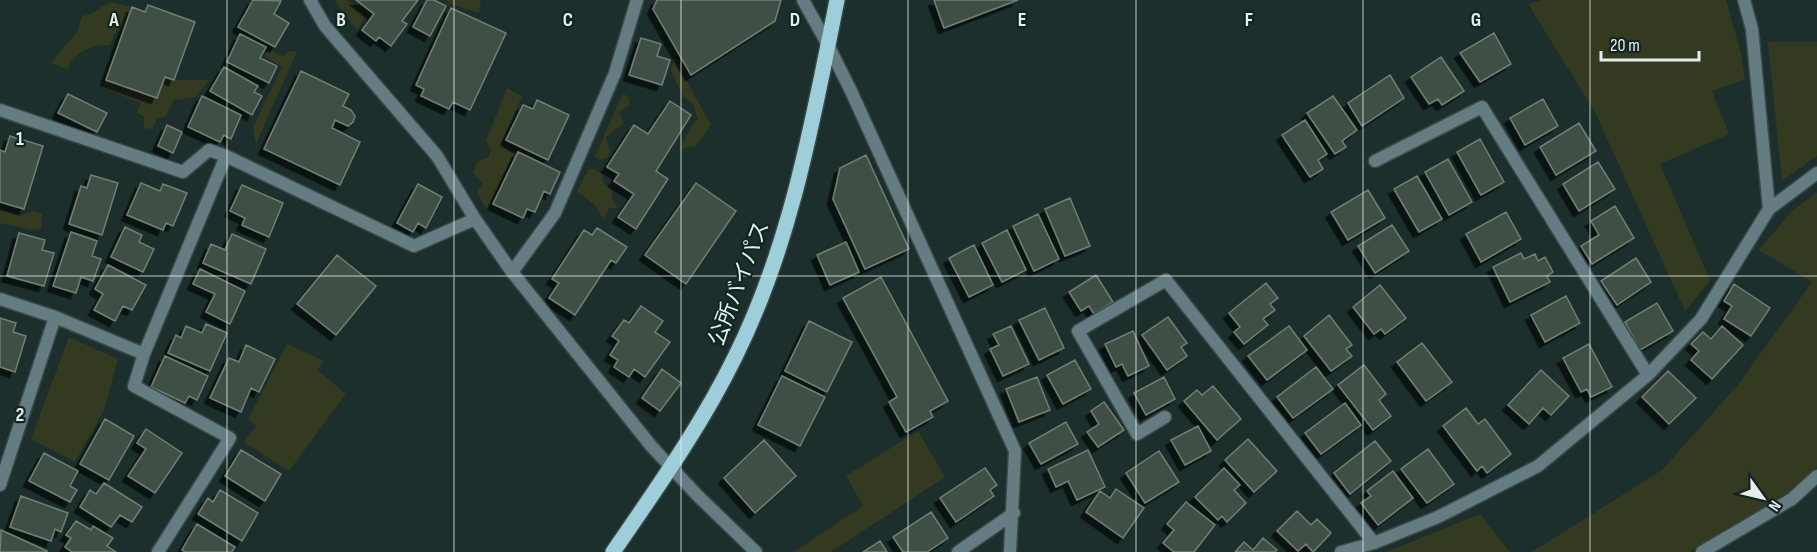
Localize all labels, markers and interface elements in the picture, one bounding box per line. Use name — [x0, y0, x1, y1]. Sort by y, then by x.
text: A — [108, 8, 119, 32]
text: B — [336, 8, 346, 32]
text: C — [563, 8, 573, 32]
text: D — [790, 8, 800, 32]
text: E — [1018, 8, 1026, 32]
text: F — [1245, 8, 1253, 32]
text: G — [1471, 8, 1481, 32]
scale bar — [1601, 24, 1698, 62]
text: 20 m — [1610, 35, 1640, 56]
text: 1 — [16, 127, 24, 151]
street label: 公所バイパス — [703, 217, 776, 350]
text: 2 — [16, 403, 24, 427]
north arrow — [1733, 468, 1793, 528]
text: N — [1764, 497, 1784, 514]

